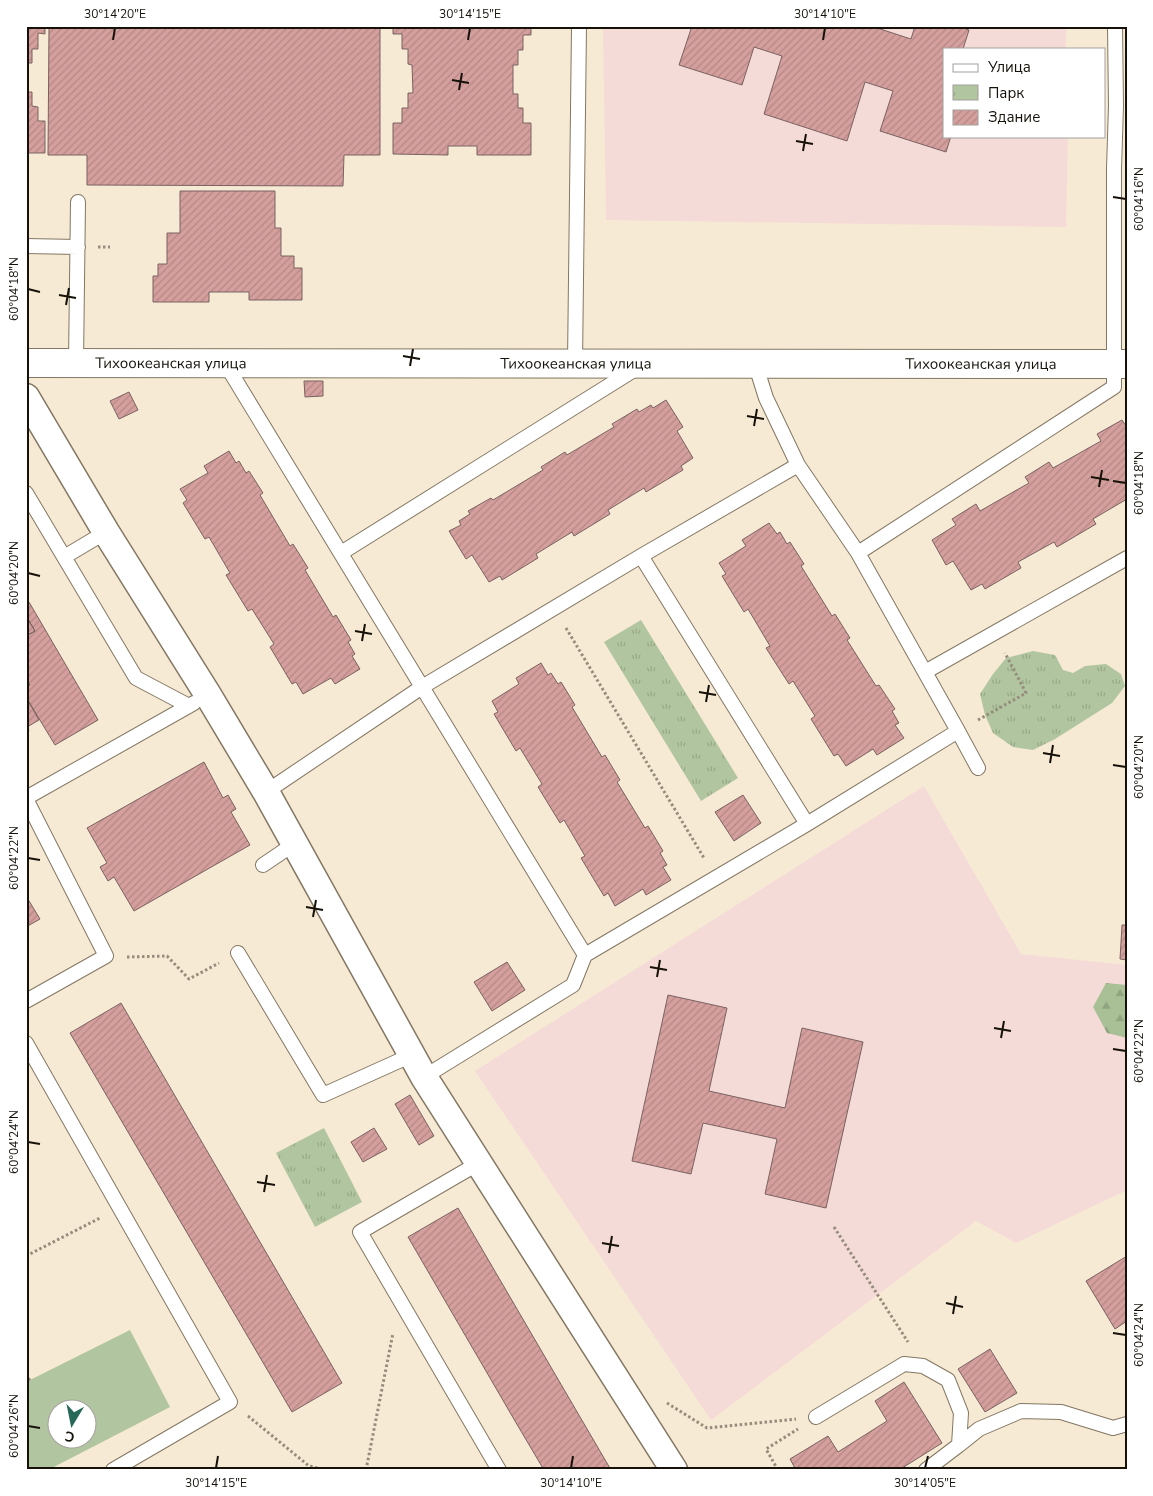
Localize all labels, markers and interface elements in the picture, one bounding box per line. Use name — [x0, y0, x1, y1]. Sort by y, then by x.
text: 30°14'20"E — [84, 6, 146, 22]
text: 30°14'15"E — [439, 6, 501, 22]
text: 30°14'10"E — [794, 6, 856, 22]
legend — [943, 48, 1106, 138]
text: Улица — [987, 57, 1031, 77]
text: Парк — [988, 83, 1024, 103]
text: Здание — [988, 107, 1040, 127]
text: 60°04'16"N — [1131, 167, 1147, 231]
text: 60°04'18"N — [6, 257, 22, 321]
street label: Тихоокеанская улица — [95, 353, 247, 373]
street label: Тихоокеанская улица — [500, 353, 652, 374]
street label: Тихоокеанская улица — [905, 354, 1057, 374]
text: 60°04'18"N — [1131, 451, 1147, 515]
text: 60°04'20"N — [6, 541, 22, 605]
text: 60°04'20"N — [1131, 735, 1147, 799]
text: 60°04'22"N — [6, 826, 22, 890]
text: 60°04'22"N — [1131, 1019, 1147, 1083]
text: 60°04'24"N — [6, 1110, 22, 1174]
text: 60°04'24"N — [1131, 1303, 1147, 1367]
text: 60°04'26"N — [6, 1394, 22, 1458]
north arrow — [48, 1398, 98, 1448]
text: С — [63, 1426, 76, 1446]
text: 30°14'15"E — [185, 1475, 247, 1491]
text: 30°14'10"E — [540, 1475, 602, 1491]
text: 30°14'05"E — [894, 1475, 956, 1491]

